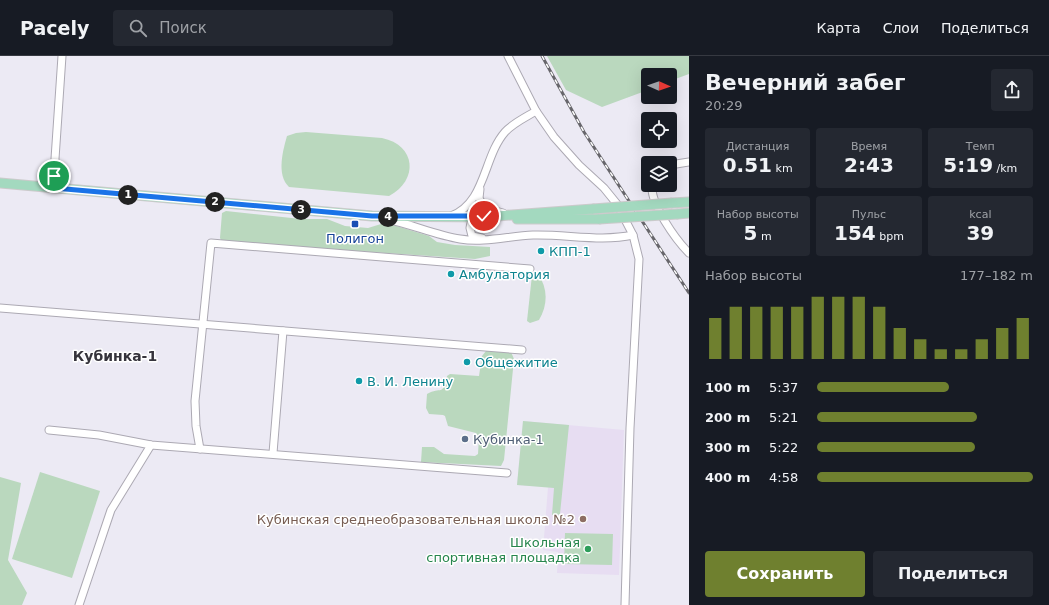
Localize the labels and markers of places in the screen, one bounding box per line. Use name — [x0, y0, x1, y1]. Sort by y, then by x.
pin — [37, 159, 71, 193]
pin: 1 — [118, 185, 138, 205]
pin: 2 — [205, 192, 225, 212]
pin — [467, 199, 501, 233]
pin: 3 — [291, 200, 311, 220]
pin: 4 — [378, 207, 398, 227]
marker: Полигон — [350, 219, 360, 229]
place label: Полигон — [326, 231, 384, 246]
place label: КПП-1 — [549, 244, 591, 259]
marker: КПП-1 — [536, 246, 546, 256]
place label: Амбулатория — [459, 267, 550, 282]
marker: Амбулатория — [446, 269, 456, 279]
place label: Общежитие — [475, 355, 558, 370]
marker: Общежитие — [462, 357, 472, 367]
place label: В. И. Ленину — [367, 374, 453, 389]
marker: В. И. Ленину — [354, 376, 364, 386]
place label: Кубинка-1 — [473, 432, 544, 447]
marker: Кубинка-1 — [460, 434, 470, 444]
place label: Кубинская среднеобразовательная школа №2 — [257, 512, 575, 527]
marker: Кубинская среднеобразовательная школа №2 — [578, 514, 588, 524]
place label: Школьная спортивная площадка — [426, 535, 580, 565]
marker: Школьная спортивная площадка — [583, 544, 593, 554]

